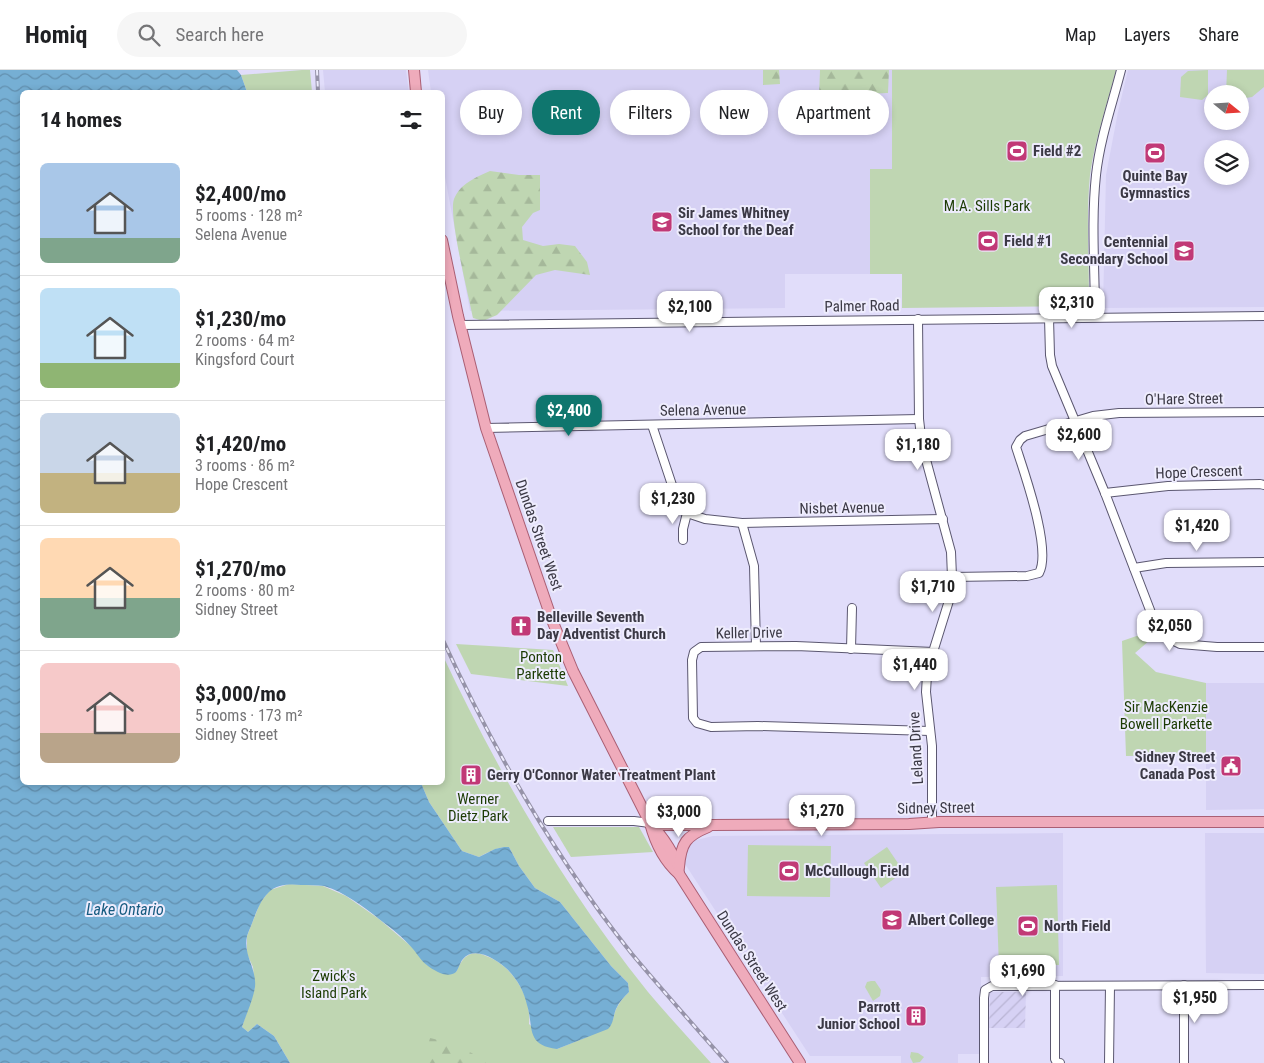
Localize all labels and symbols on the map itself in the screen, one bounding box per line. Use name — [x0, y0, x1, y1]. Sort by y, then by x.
north arrow — [1204, 85, 1249, 130]
sports icon: Field #2 — [1005, 139, 1029, 163]
sports icon: Quinte Bay Gymnastics — [1143, 141, 1167, 165]
place label: Field #2 — [1033, 142, 1081, 160]
place label: Quinte Bay Gymnastics — [1120, 167, 1190, 202]
park label: M.A. Sills Park — [944, 197, 1030, 215]
place label: Sir James Whitney School for the Deaf — [678, 204, 794, 239]
school or university icon: Sir James Whitney School for the Deaf — [650, 210, 674, 234]
sports icon: Field #1 — [976, 229, 1000, 253]
place label: Field #1 — [1004, 232, 1052, 250]
place label: Centennial Secondary School — [1060, 233, 1168, 268]
school or university icon: Centennial Secondary School — [1172, 239, 1196, 263]
pin: $2,310 — [1031, 286, 1113, 329]
pin: $2,100 — [649, 290, 731, 333]
street label: Palmer Road — [824, 296, 900, 316]
street label: O'Hare Street — [1145, 389, 1223, 409]
pin: $2,400 — [528, 394, 610, 437]
street label: Selena Avenue — [660, 400, 746, 420]
pin: $2,600 — [1038, 418, 1120, 461]
pin: $1,180 — [877, 428, 959, 471]
street label: Hope Crescent — [1155, 461, 1243, 483]
street label: Dundas Street West — [512, 477, 566, 593]
pin: $1,230 — [632, 482, 714, 525]
street label: Nisbet Avenue — [799, 498, 885, 518]
pin: $1,420 — [1156, 510, 1238, 552]
pin: $1,710 — [892, 570, 974, 613]
place label: Belleville Seventh Day Adventist Church — [537, 608, 666, 643]
pin: $2,050 — [1129, 610, 1211, 652]
church icon: Belleville Seventh Day Adventist Church — [509, 614, 533, 638]
street label: Keller Drive — [715, 623, 783, 643]
park label: Ponton Parkette — [516, 648, 566, 683]
pin: $1,440 — [874, 648, 956, 691]
park label: Sir MacKenzie Bowell Parkette — [1120, 698, 1212, 733]
street label: Leland Drive — [905, 711, 927, 785]
place label: Sidney Street Canada Post — [1135, 748, 1215, 783]
public building icon: Sidney Street Canada Post — [1219, 754, 1243, 778]
building icon: Gerry O'Connor Water Treatment Plant — [459, 763, 483, 787]
place label: Gerry O'Connor Water Treatment Plant — [487, 766, 716, 784]
park label: Werner Dietz Park — [448, 790, 508, 825]
pin: $1,270 — [781, 794, 863, 837]
pin: $3,000 — [638, 796, 720, 838]
street label: Sidney Street — [897, 798, 975, 818]
sports icon: McCullough Field — [777, 859, 801, 883]
place label: McCullough Field — [805, 862, 909, 880]
water label: Lake Ontario — [86, 900, 164, 919]
street label: Dundas Street West — [713, 907, 791, 1015]
school or university icon: Albert College — [880, 908, 904, 932]
place label: Albert College — [908, 911, 994, 929]
sports icon: North Field — [1016, 914, 1040, 938]
place label: North Field — [1044, 917, 1111, 935]
pin: $1,690 — [982, 954, 1064, 997]
park label: Zwick's Island Park — [301, 967, 367, 1002]
pin: $1,950 — [1154, 982, 1236, 1024]
place label: Parrott Junior School — [817, 998, 900, 1033]
building icon: Parrott Junior School — [904, 1004, 928, 1028]

